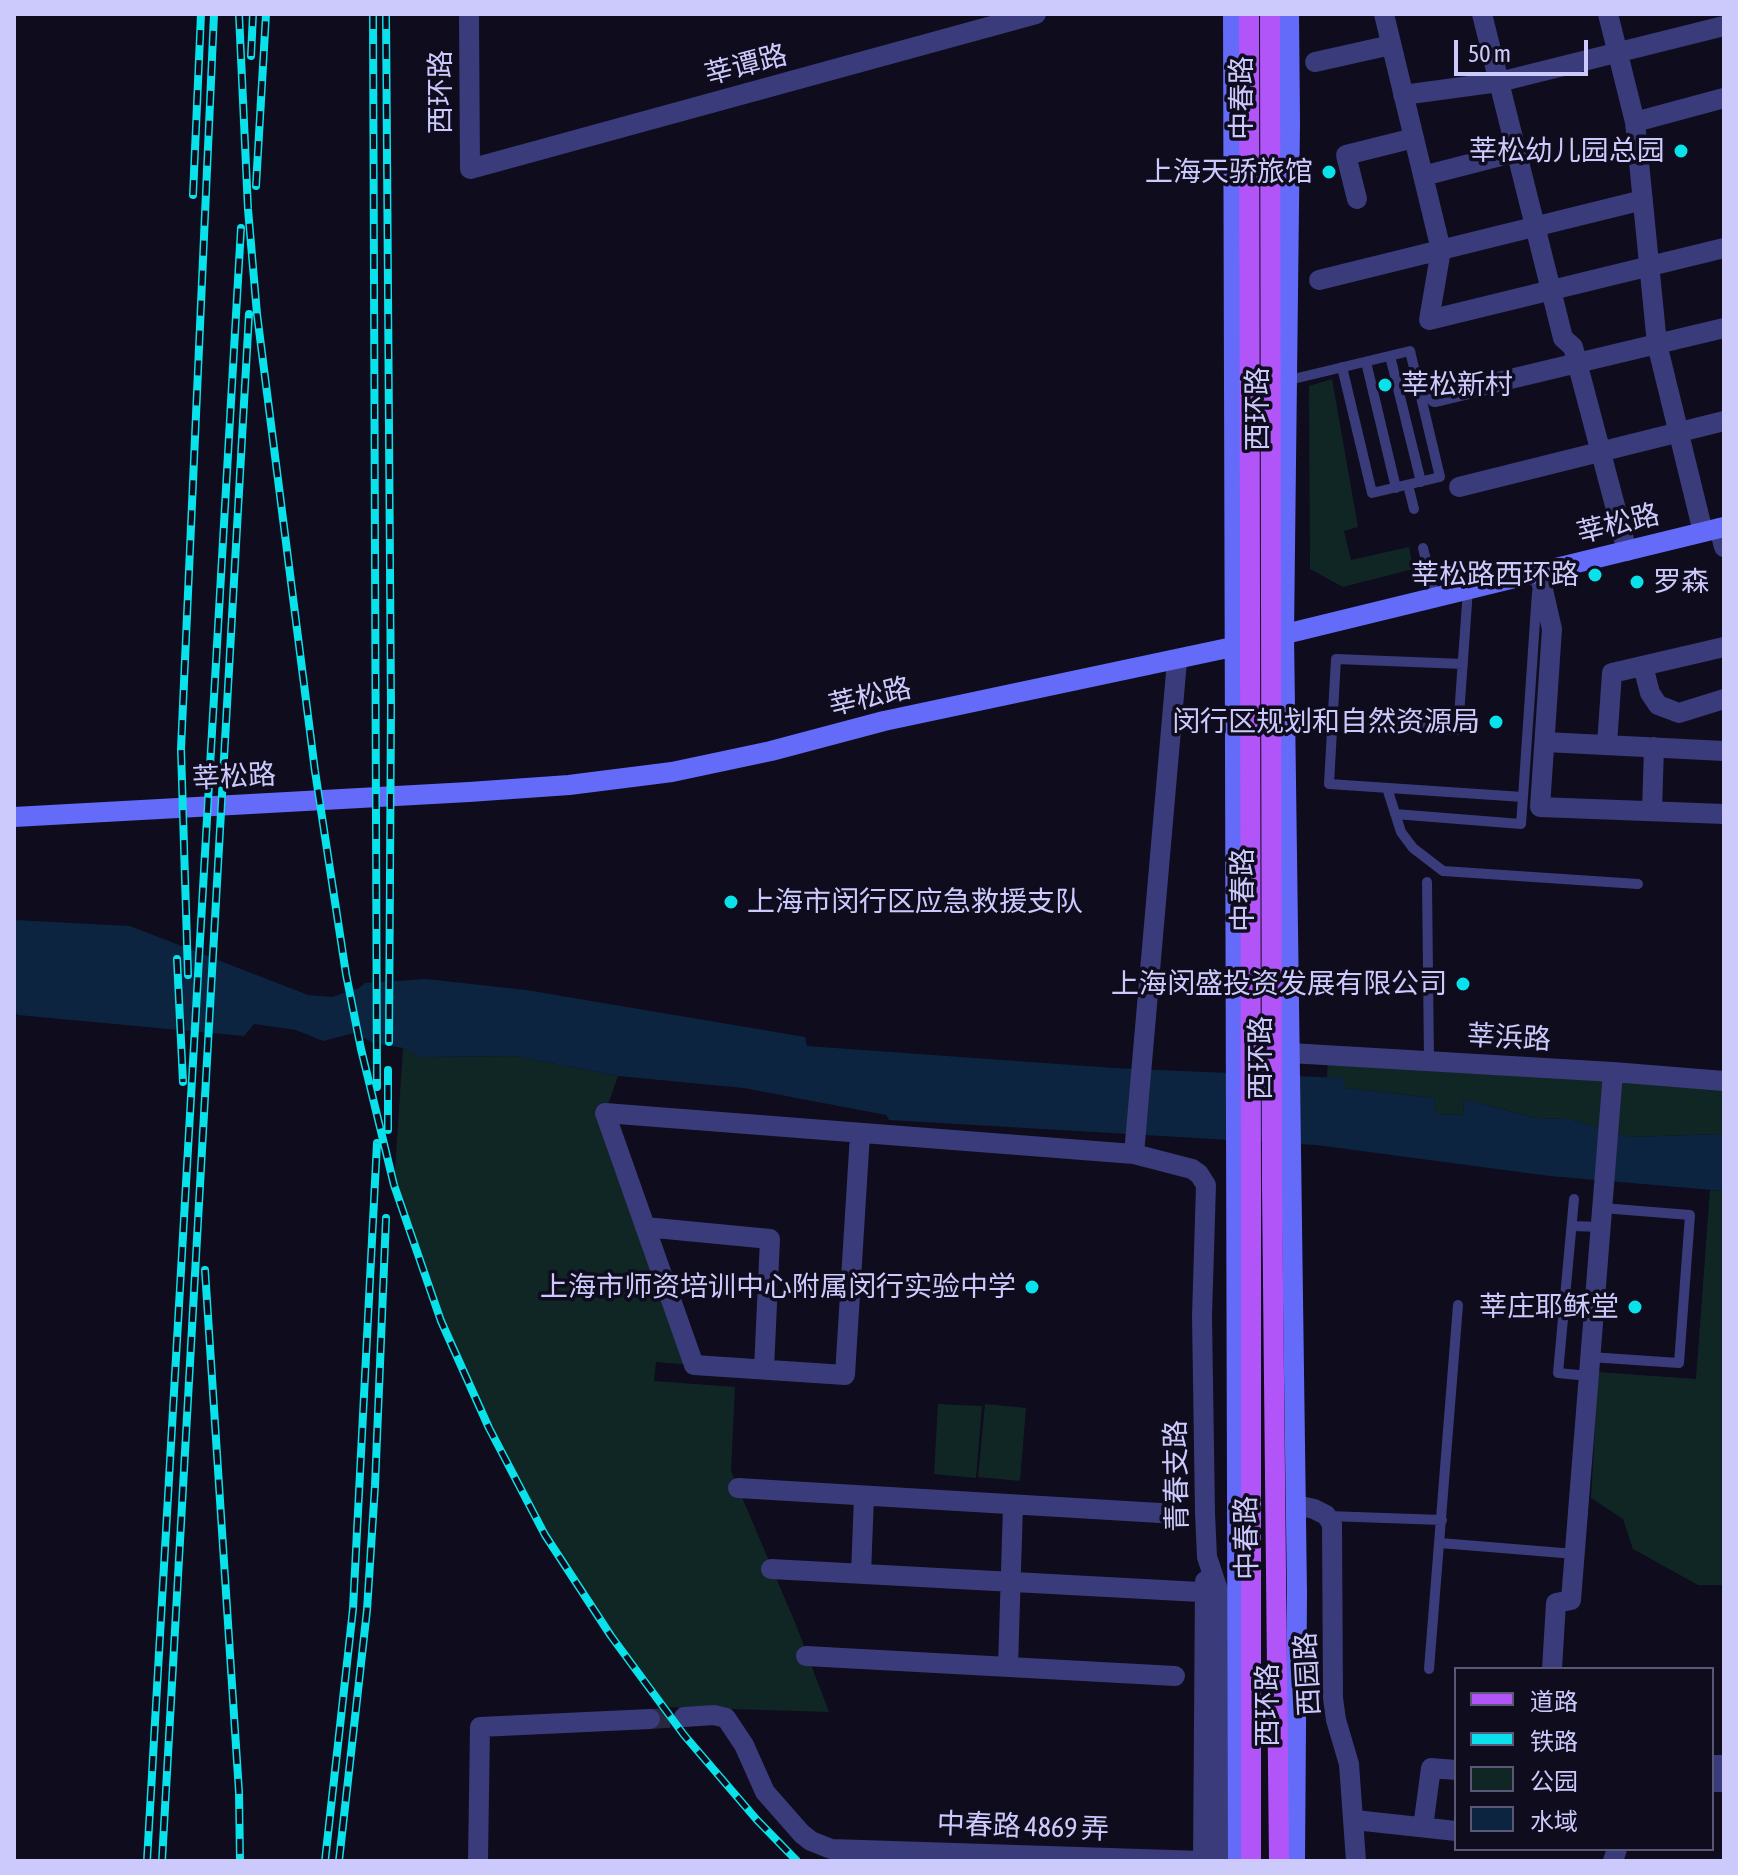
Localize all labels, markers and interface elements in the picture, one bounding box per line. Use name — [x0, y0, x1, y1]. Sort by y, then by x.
scale bar — [1458, 24, 1592, 74]
street label: 莘谭路 — [701, 38, 791, 92]
text: 50 m — [1468, 40, 1511, 67]
street label: 西环路 — [424, 50, 458, 134]
street label: 中春路 — [1225, 56, 1259, 140]
place label: 莘松幼儿园总园 — [1469, 134, 1665, 168]
marker: 莘松幼儿园总园 — [1672, 142, 1690, 160]
place label: 上海天骄旅馆 — [1145, 155, 1313, 189]
marker: 上海天骄旅馆 — [1320, 163, 1338, 181]
street label: 西环路 — [1241, 367, 1275, 451]
place label: 莘松新村 — [1401, 368, 1513, 402]
marker: 莘松新村 — [1376, 376, 1394, 394]
street label: 莘松路 — [1573, 498, 1663, 550]
place label: 莘松路西环路 — [1411, 558, 1579, 592]
place label: 罗森 — [1653, 565, 1709, 599]
marker: 莘松路西环路 — [1586, 566, 1604, 584]
marker: 罗森 — [1628, 573, 1646, 591]
street label: 莘松路 — [825, 671, 915, 723]
place label: 闵行区规划和自然资源局 — [1172, 705, 1480, 739]
marker: 闵行区规划和自然资源局 — [1487, 713, 1505, 731]
street label: 莘松路 — [191, 758, 277, 796]
street label: 中春路 — [1226, 848, 1260, 932]
place label: 上海市闵行区应急救援支队 — [747, 885, 1083, 919]
marker: 上海市闵行区应急救援支队 — [722, 893, 740, 911]
place label: 上海闵盛投资发展有限公司 — [1111, 967, 1447, 1001]
marker: 上海闵盛投资发展有限公司 — [1454, 975, 1472, 993]
street label: 西环路 — [1244, 1016, 1278, 1100]
street label: 莘浜路 — [1466, 1019, 1552, 1057]
place label: 上海市师资培训中心附属闵行实验中学 — [540, 1270, 1016, 1304]
marker: 上海市师资培训中心附属闵行实验中学 — [1023, 1278, 1041, 1296]
place label: 莘庄耶稣堂 — [1479, 1290, 1619, 1324]
marker: 莘庄耶稣堂 — [1626, 1298, 1644, 1316]
street label: 青春支路 — [1159, 1420, 1195, 1532]
street label: 中春路 — [1229, 1496, 1265, 1580]
street label: 西园路 — [1289, 1631, 1327, 1717]
street label: 西环路 — [1251, 1663, 1285, 1747]
legend — [1454, 1667, 1714, 1851]
text: 道路 — [1530, 1688, 1578, 1715]
text: 铁路 — [1530, 1728, 1578, 1755]
text: 公园 — [1530, 1768, 1578, 1795]
street label: 中春路 4869 弄 — [936, 1807, 1110, 1847]
text: 水域 — [1530, 1808, 1578, 1835]

